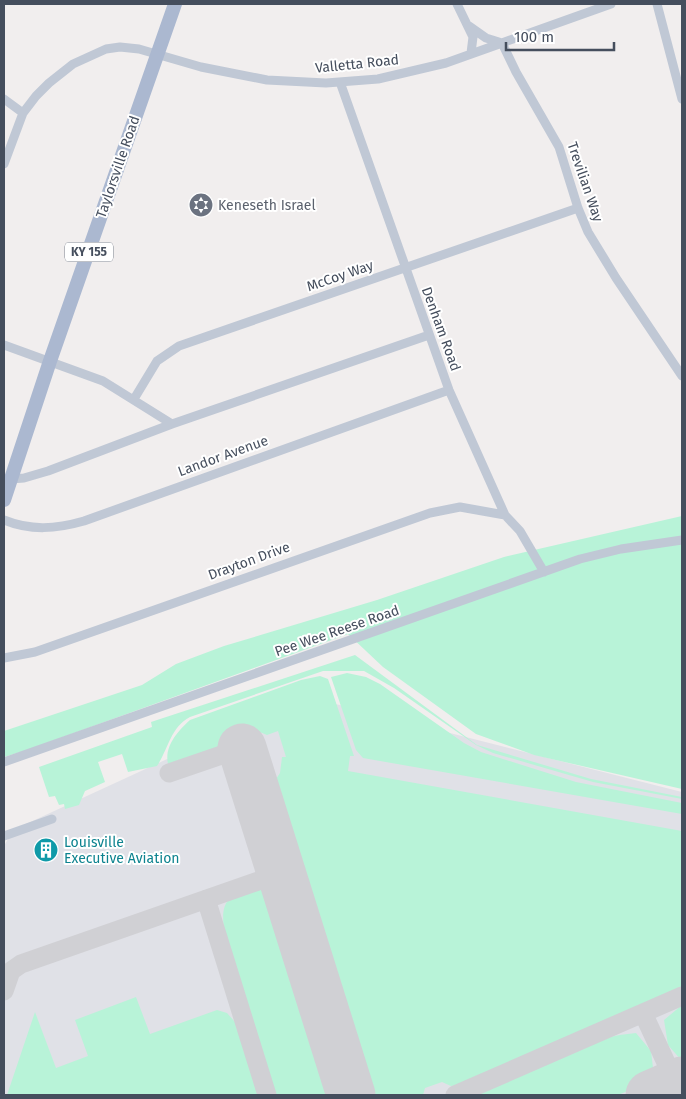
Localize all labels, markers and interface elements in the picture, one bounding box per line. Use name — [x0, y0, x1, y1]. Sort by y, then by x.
scale bar — [506, 20, 614, 52]
text: 100 m — [514, 28, 554, 46]
street label: Valletta Road — [314, 51, 400, 77]
street label: Taylorsville Road — [93, 114, 143, 220]
street label: Trevilian Way — [563, 140, 607, 224]
synagogue icon: Keneseth Israel — [188, 192, 214, 218]
place label: Keneseth Israel — [218, 197, 316, 214]
road number: KY 155 — [65, 242, 113, 262]
street label: McCoy Way — [304, 257, 376, 295]
street label: Denham Road — [418, 284, 464, 374]
street label: Landor Avenue — [176, 432, 270, 480]
street label: Drayton Drive — [206, 538, 292, 584]
street label: Pee Wee Reese Road — [272, 602, 402, 660]
place label: Louisville Executive Aviation — [64, 834, 180, 867]
building icon: Louisville Executive Aviation — [33, 837, 59, 863]

